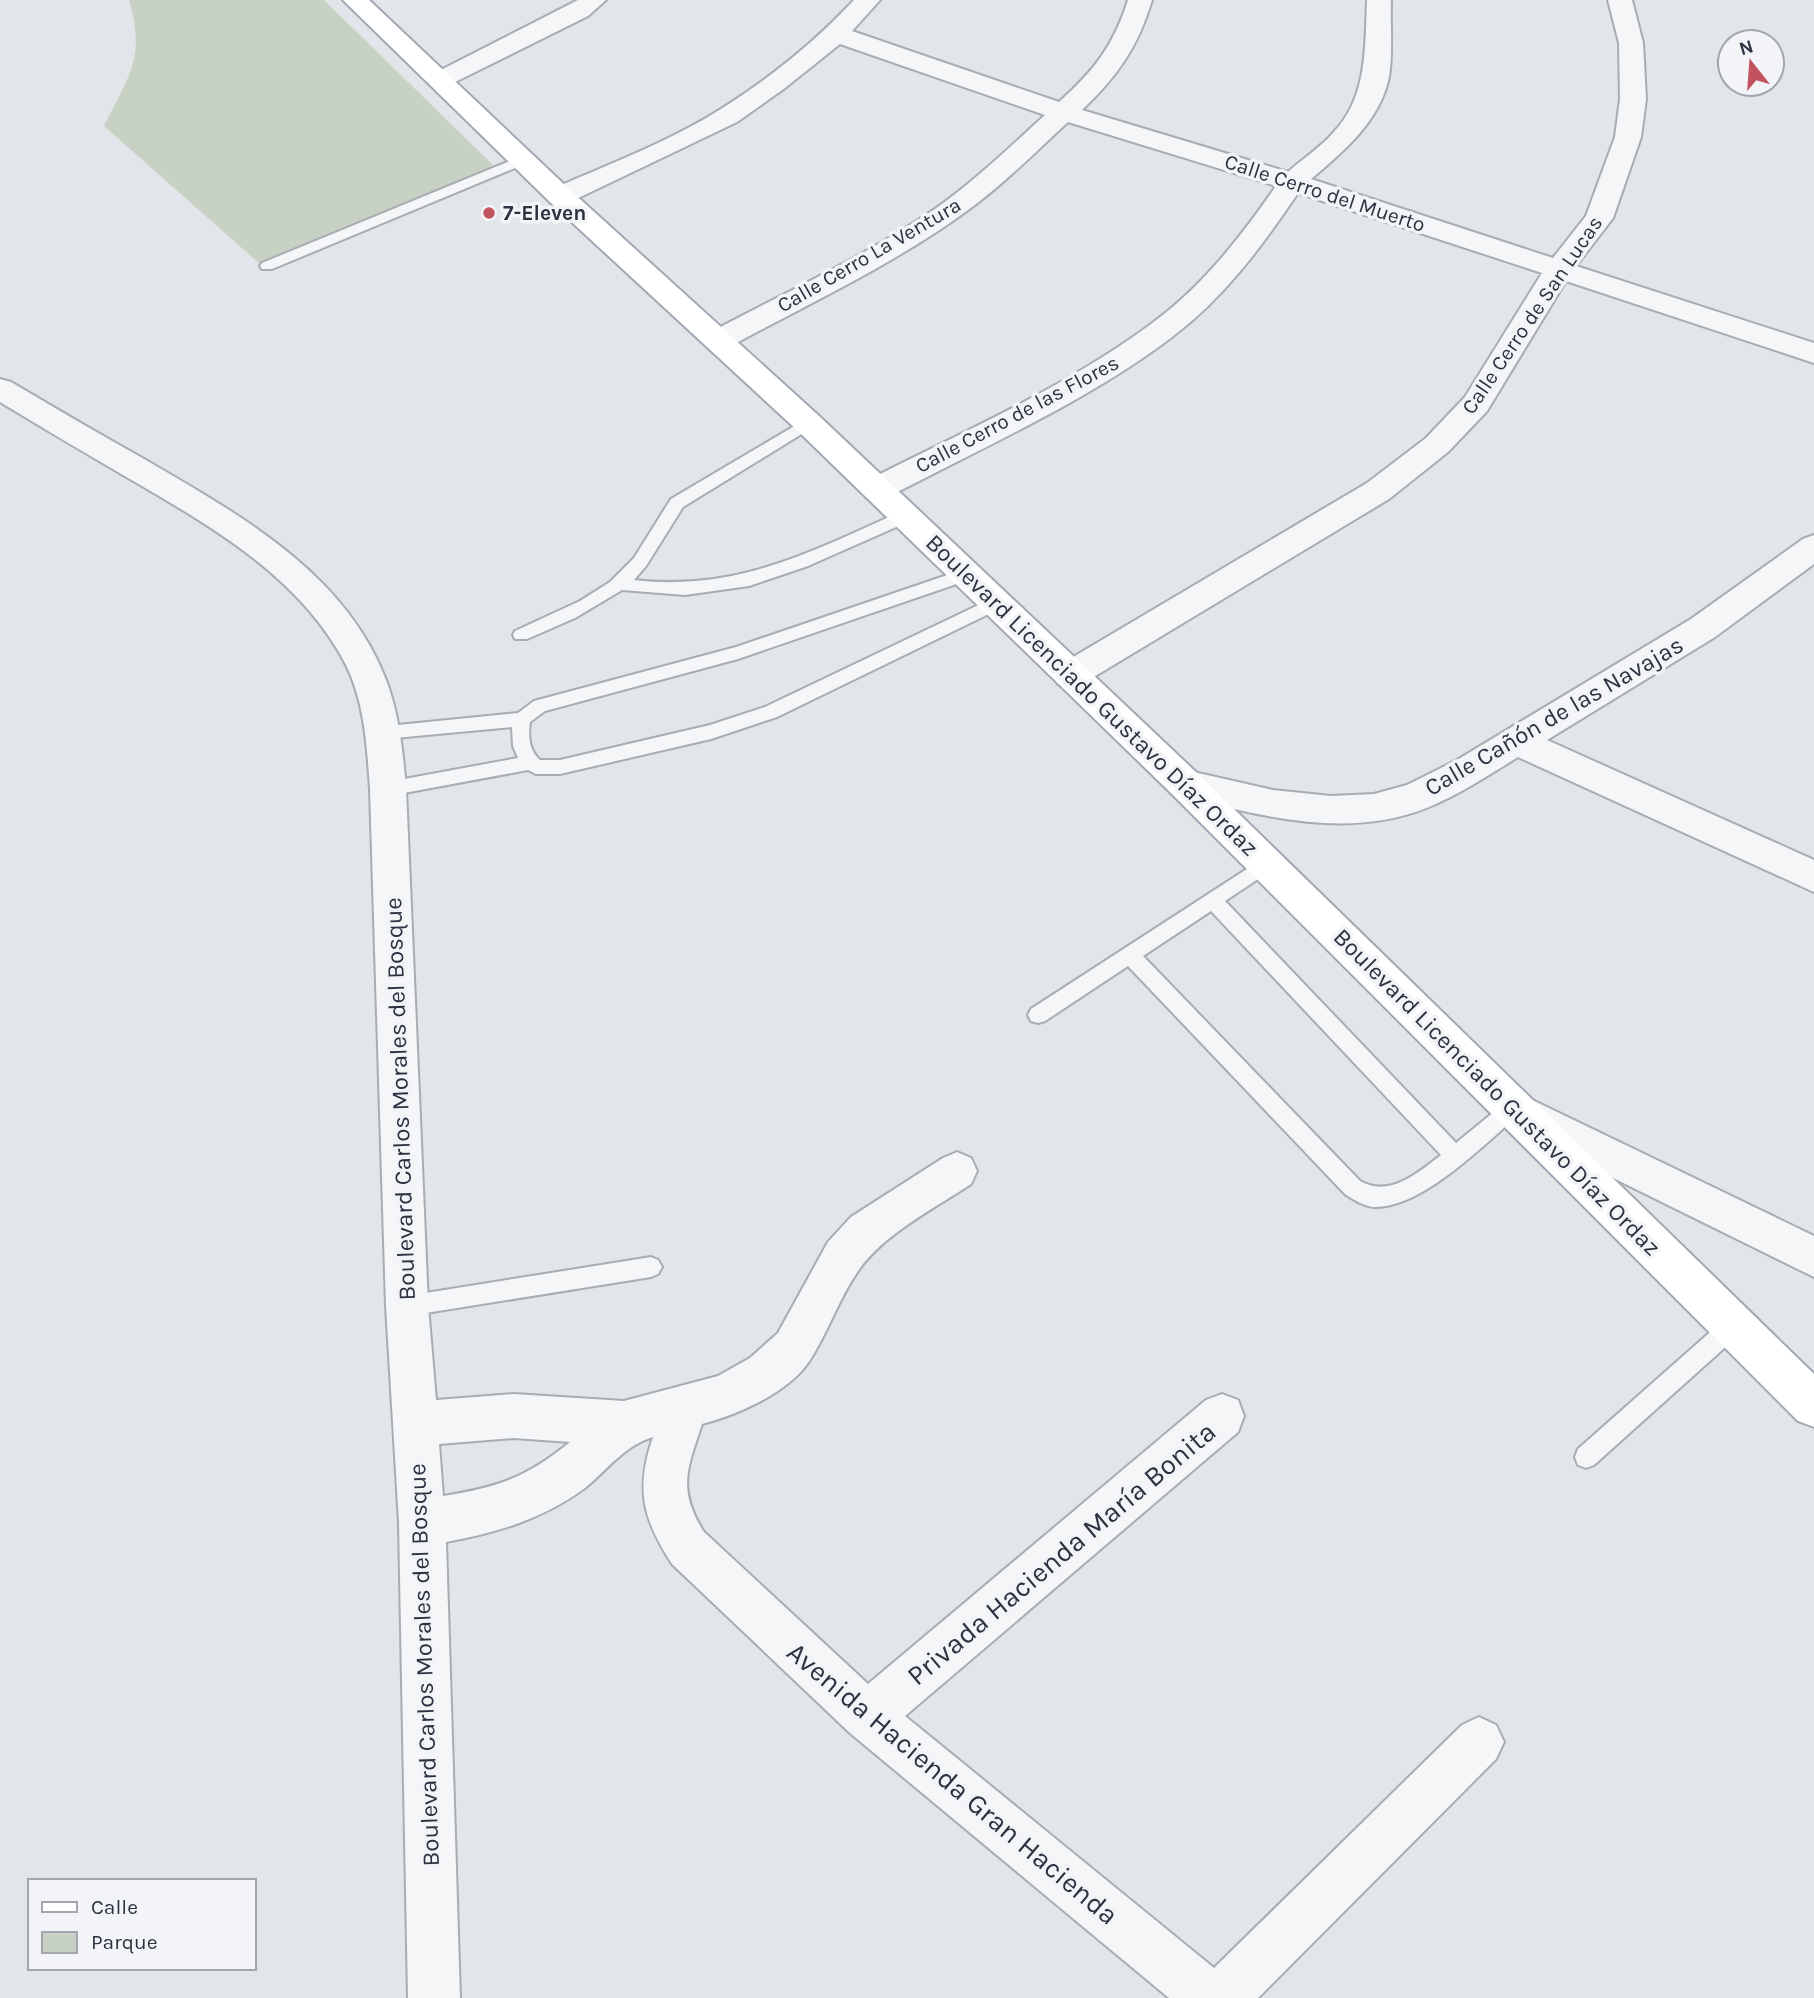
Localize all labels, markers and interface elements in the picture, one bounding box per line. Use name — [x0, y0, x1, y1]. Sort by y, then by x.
north arrow — [1716, 28, 1786, 98]
text: N — [1737, 35, 1756, 60]
street label: Calle Cerro del Muerto — [1222, 149, 1428, 237]
street label: Calle Cerro La Ventura — [773, 193, 965, 317]
place label: 7-Eleven — [503, 201, 586, 225]
marker: 7-Eleven — [481, 205, 497, 221]
street label: Calle Cerro de San Lucas — [1457, 212, 1607, 418]
street label: Calle Cerro de las Flores — [911, 350, 1123, 478]
street label: Boulevard Licenciado Gustavo Díaz Ordaz — [920, 528, 1264, 862]
street label: Calle Cañón de las Navajas — [1420, 630, 1688, 802]
street label: Boulevard Carlos Morales del Bosque — [379, 897, 421, 1301]
street label: Boulevard Licenciado Gustavo Díaz Ordaz — [1328, 923, 1666, 1261]
street label: Privada Hacienda María Bonita — [900, 1415, 1222, 1692]
street label: Boulevard Carlos Morales del Bosque — [403, 1463, 445, 1867]
street label: Avenida Hacienda Gran Hacienda — [780, 1635, 1125, 1932]
legend — [28, 1879, 256, 1970]
text: Calle — [91, 1895, 138, 1919]
text: Parque — [91, 1930, 158, 1954]

